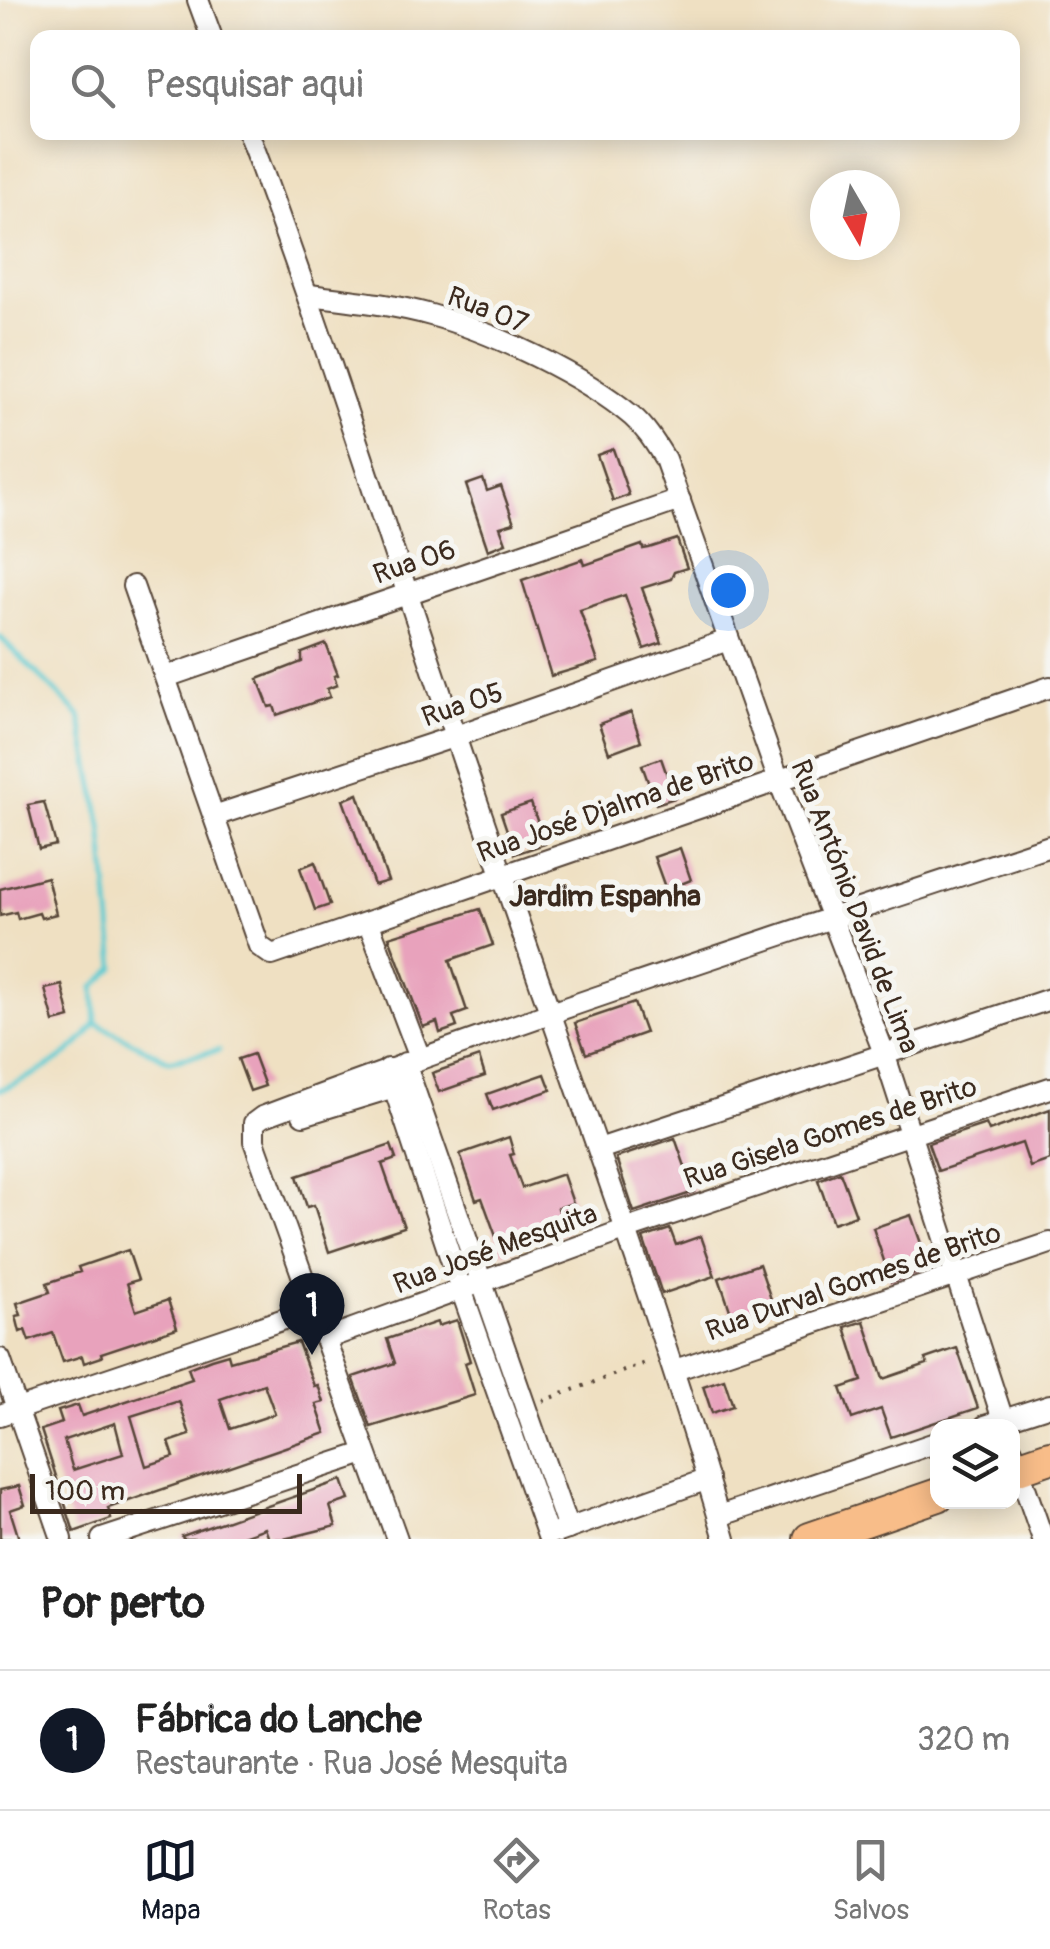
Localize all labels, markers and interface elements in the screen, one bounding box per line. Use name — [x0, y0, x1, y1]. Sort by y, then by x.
search box — [30, 30, 1020, 140]
icon: search — [65, 58, 120, 113]
text: Pesquisar aqui — [145, 61, 363, 109]
north arrow — [810, 170, 900, 260]
street label: Rua 07 — [442, 279, 533, 342]
street label: Rua 06 — [369, 532, 460, 593]
your location — [703, 565, 754, 616]
street label: Rua 05 — [417, 675, 508, 736]
street label: Rua José Djalma de Brito — [473, 744, 758, 871]
street label: Rua António David de Lima — [782, 755, 927, 1058]
district label: Jardim Espanha — [509, 878, 701, 915]
street label: Rua Gisela Gomes de Brito — [680, 1069, 981, 1197]
street label: Rua José Mesquita — [389, 1196, 602, 1303]
street label: Rua Durval Gomes de Brito — [701, 1215, 1006, 1349]
pin: 1 — [280, 1272, 344, 1355]
map controls — [930, 1419, 1020, 1509]
button: layers — [930, 1419, 1020, 1509]
scale bar — [30, 1469, 302, 1514]
text: 100 m — [45, 1474, 125, 1509]
text: Por perto — [40, 1578, 205, 1630]
text: Fábrica do Lanche — [135, 1696, 422, 1744]
text: 1 — [66, 1720, 79, 1760]
text: 320 m — [917, 1720, 1010, 1760]
text: Restaurante · Rua José Mesquita — [135, 1744, 568, 1784]
tab: Mapa — [141, 1833, 200, 1928]
tab: Rotas — [483, 1833, 551, 1928]
tab: Salvos — [833, 1833, 909, 1928]

